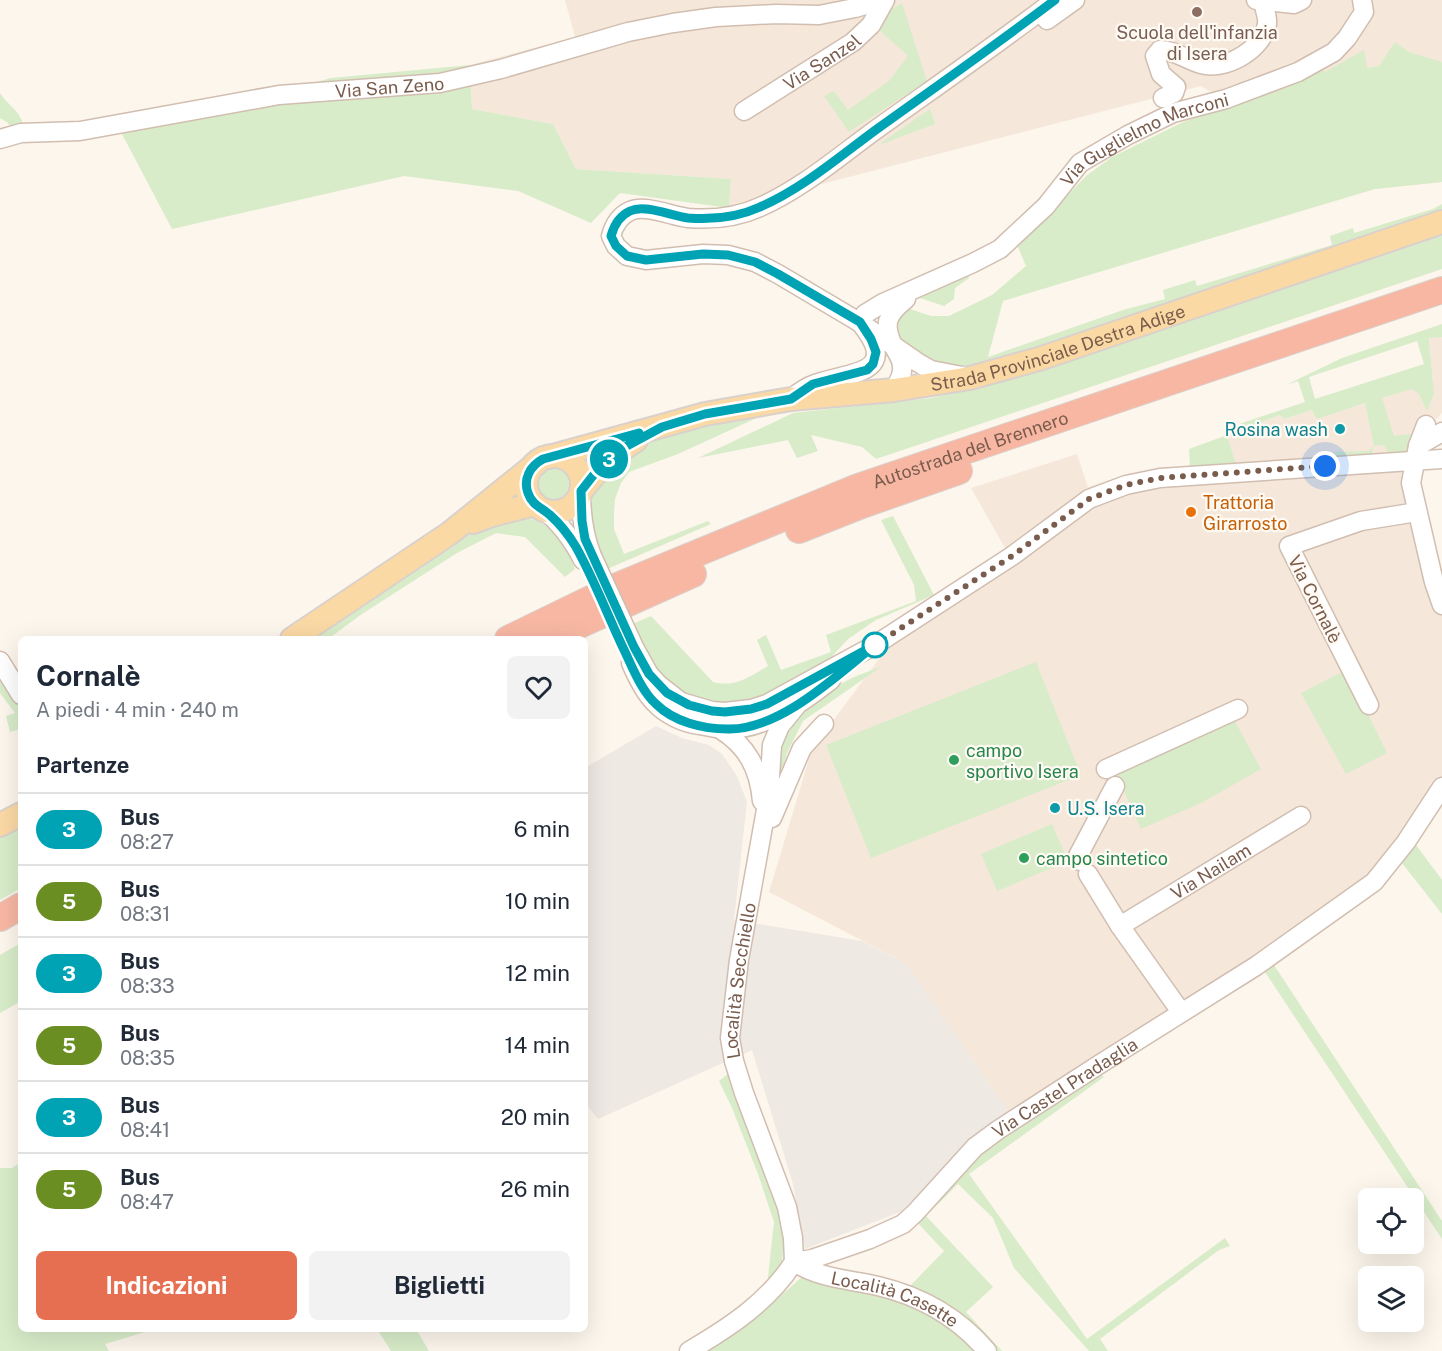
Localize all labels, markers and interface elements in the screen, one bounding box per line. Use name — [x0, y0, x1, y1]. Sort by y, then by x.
marker: Scuola dell'infanzia di Isera — [1190, 5, 1204, 19]
place label: Scuola dell'infanzia di Isera — [1116, 22, 1278, 64]
street label: Via Sanzel — [779, 30, 865, 94]
street label: Via San Zeno — [334, 72, 445, 101]
street label: Via Guglielmo Marconi — [1056, 88, 1231, 190]
street label: Strada Provinciale Destra Adige — [929, 300, 1188, 395]
street label: Autostrada del Brennero — [869, 406, 1071, 492]
place label: Rosina wash — [1225, 419, 1328, 440]
marker: Rosina wash — [1333, 422, 1347, 436]
line badge: 3 — [590, 440, 628, 478]
text: 3 — [602, 447, 616, 472]
your location — [1310, 451, 1340, 481]
place label: Trattoria Girarrosto — [1203, 492, 1287, 534]
marker: Trattoria Girarrosto — [1184, 505, 1198, 519]
street label: Via Cornalè — [1284, 551, 1346, 647]
unlabelled marker — [862, 632, 888, 658]
button: heart — [507, 656, 570, 719]
text: Cornalè — [36, 659, 141, 692]
text: A piedi · 4 min · 240 m — [36, 698, 239, 722]
place label: campo sportivo Isera — [966, 740, 1079, 782]
text: Partenze — [36, 752, 129, 778]
marker: campo sportivo Isera — [947, 753, 961, 767]
place label: U.S. Isera — [1067, 798, 1145, 819]
marker: U.S. Isera — [1048, 801, 1062, 815]
text: Bus — [120, 804, 160, 830]
text: 6 min — [514, 816, 570, 842]
text: 3 — [62, 817, 76, 842]
text: 08:27 — [120, 830, 174, 854]
street label: Via Nailam — [1167, 839, 1254, 903]
place label: campo sintetico — [1036, 848, 1168, 869]
marker: campo sintetico — [1017, 851, 1031, 865]
text: Bus — [120, 876, 160, 902]
text: 10 min — [505, 888, 570, 914]
text: 5 — [62, 889, 76, 914]
street label: Località Secchiello — [719, 901, 760, 1061]
text: 08:31 — [120, 902, 170, 926]
text: Bus — [120, 948, 160, 974]
text: 12 min — [505, 960, 570, 986]
text: 3 — [62, 961, 76, 986]
text: 08:33 — [120, 974, 175, 998]
text: Bus — [120, 1020, 160, 1046]
text: 14 min — [505, 1032, 570, 1058]
text: 5 — [62, 1033, 76, 1058]
street label: Via Castel Pradaglia — [988, 1033, 1141, 1142]
text: 08:35 — [120, 1046, 175, 1070]
text: Bus — [120, 1092, 160, 1118]
text: 20 min — [501, 1104, 570, 1130]
text: 3 — [62, 1105, 76, 1130]
text: 08:41 — [120, 1118, 170, 1142]
text: Bus — [120, 1164, 160, 1190]
text: 26 min — [501, 1176, 570, 1202]
text: 5 — [62, 1177, 76, 1202]
map controls — [1358, 1188, 1424, 1332]
button: locate — [1358, 1188, 1424, 1254]
text: 08:47 — [120, 1190, 174, 1214]
button: Indicazioni — [36, 1251, 297, 1320]
button: Biglietti — [309, 1251, 570, 1320]
button: layers — [1358, 1266, 1424, 1332]
street label: Località Casette — [829, 1267, 963, 1331]

